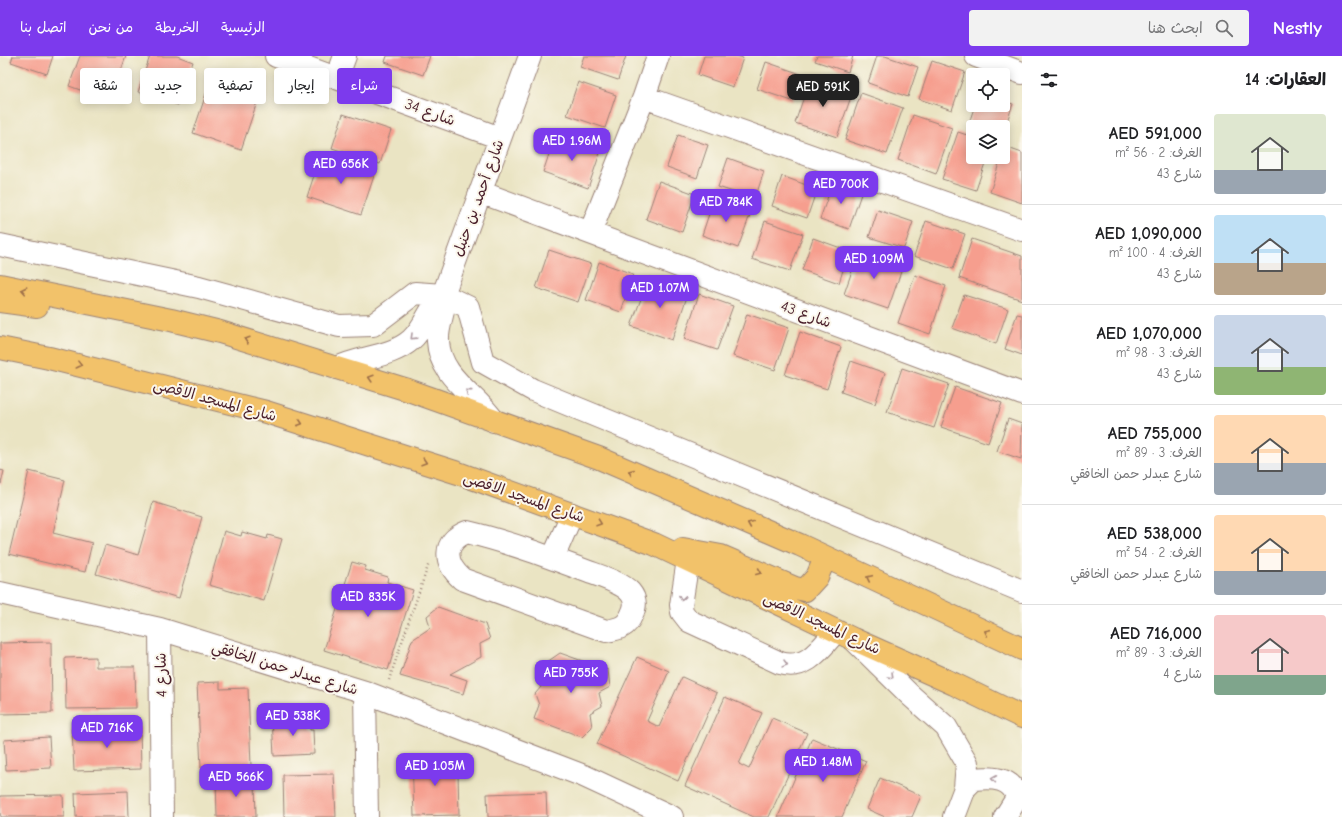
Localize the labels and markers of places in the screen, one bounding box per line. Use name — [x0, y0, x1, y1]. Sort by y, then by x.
pin: AED 591K — [782, 74, 864, 108]
pin: AED 1.96M — [526, 128, 618, 162]
pin: AED 656K — [300, 151, 382, 185]
pin: AED 700K — [800, 171, 882, 205]
pin: AED 784K — [685, 189, 767, 223]
pin: AED 1.09M — [828, 246, 920, 280]
pin: AED 1.07M — [614, 275, 706, 309]
pin: AED 835K — [327, 584, 409, 618]
pin: AED 755K — [530, 660, 612, 694]
pin: AED 538K — [252, 703, 334, 737]
pin: AED 716K — [66, 715, 148, 749]
pin: AED 1.48M — [777, 749, 869, 783]
pin: AED 1.05M — [389, 753, 481, 787]
pin: AED 566K — [195, 764, 277, 798]

